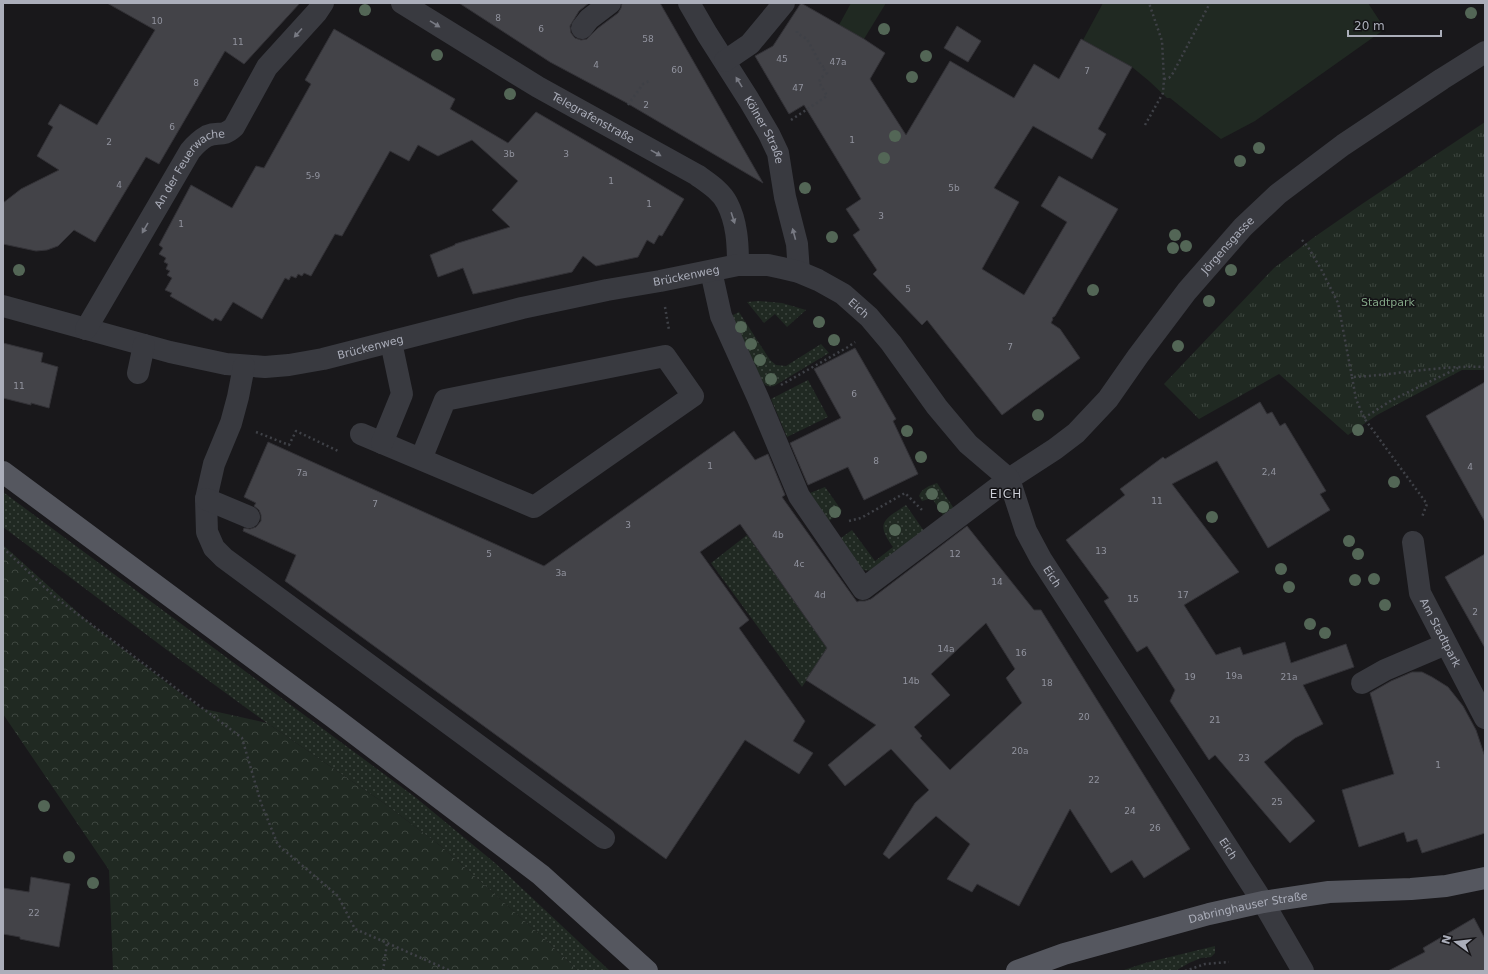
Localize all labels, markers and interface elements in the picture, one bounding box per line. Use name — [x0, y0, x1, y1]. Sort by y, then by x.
scale bar — [1348, 12, 1441, 38]
house number: 8 — [495, 13, 501, 23]
house number: 10 — [151, 16, 163, 26]
text: 20 m — [1354, 19, 1385, 33]
one-way arrow — [430, 20, 440, 28]
house number: 6 — [538, 24, 544, 34]
one-way arrow — [294, 28, 303, 38]
house number: 58 — [642, 34, 654, 44]
house number: 11 — [232, 37, 244, 47]
house number: 45 — [776, 54, 788, 64]
house number: 47a — [830, 57, 846, 67]
house number: 4 — [593, 60, 599, 70]
house number: 60 — [671, 65, 683, 75]
house number: 7 — [1084, 66, 1090, 76]
one-way arrow — [735, 76, 742, 88]
house number: 8 — [193, 78, 199, 88]
house number: 47 — [792, 83, 804, 93]
street label: Telegrafenstraße — [549, 89, 637, 146]
street label: Kölner Straße — [742, 94, 786, 165]
house number: 2 — [643, 100, 649, 110]
house number: 6 — [169, 122, 175, 132]
street label: An der Feuerwache — [151, 127, 226, 211]
house number: 1 — [849, 135, 855, 145]
house number: 2 — [106, 137, 112, 147]
house number: 3b — [503, 149, 515, 159]
house number: 3 — [563, 149, 569, 159]
one-way arrow — [650, 149, 662, 156]
house number: 5-9 — [306, 171, 321, 181]
house number: 1 — [608, 176, 614, 186]
house number: 4 — [116, 180, 122, 190]
house number: 5b — [948, 183, 960, 193]
house number: 1 — [646, 199, 652, 209]
house number: 3 — [878, 211, 884, 221]
one-way arrow — [730, 212, 736, 224]
street label: Jörgensgasse — [1198, 214, 1257, 277]
house number: 1 — [178, 219, 184, 229]
one-way arrow — [141, 222, 148, 234]
one-way arrow — [791, 228, 797, 240]
street label: Brückenweg — [652, 262, 721, 289]
house number: 5 — [905, 284, 911, 294]
street label: Eich — [846, 295, 872, 320]
park label: Stadtpark — [1361, 296, 1416, 309]
street label: Brückenweg — [336, 332, 405, 362]
house number: 7 — [1007, 342, 1013, 352]
house number: 11 — [13, 381, 25, 391]
house number: 6 — [851, 389, 857, 399]
house number: 8 — [873, 456, 879, 466]
house number: 1 — [707, 461, 713, 471]
house number: 4 — [1467, 462, 1473, 472]
house number: 2,4 — [1262, 467, 1276, 477]
house number: 7a — [296, 468, 308, 478]
district label: EICH — [990, 487, 1022, 501]
house number: 11 — [1151, 496, 1163, 506]
house number: 7 — [372, 499, 378, 509]
house number: 3 — [625, 520, 631, 530]
house number: 4b — [772, 530, 784, 540]
house number: 13 — [1095, 546, 1107, 556]
house number: 5 — [486, 549, 492, 559]
house number: 12 — [949, 549, 961, 559]
house number: 4c — [794, 559, 804, 569]
street label: Eich — [1041, 563, 1064, 590]
house number: 3a — [555, 568, 567, 578]
house number: 14 — [991, 577, 1003, 587]
house number: 4d — [814, 590, 826, 600]
house number: 17 — [1177, 590, 1189, 600]
house number: 15 — [1127, 594, 1139, 604]
street label: Am Stadtpark — [1417, 596, 1464, 670]
house number: 2 — [1472, 607, 1478, 617]
house number: 14a — [938, 644, 954, 654]
house number: 16 — [1015, 648, 1027, 658]
house number: 19a — [1226, 671, 1242, 681]
house number: 19 — [1184, 672, 1196, 682]
house number: 21a — [1281, 672, 1297, 682]
house number: 14b — [902, 676, 920, 686]
house number: 18 — [1041, 678, 1053, 688]
house number: 20 — [1078, 712, 1090, 722]
house number: 21 — [1209, 715, 1221, 725]
house number: 20a — [1012, 746, 1028, 756]
house number: 23 — [1238, 753, 1250, 763]
house number: 1 — [1435, 760, 1441, 770]
house number: 22 — [1088, 775, 1100, 785]
house number: 25 — [1271, 797, 1283, 807]
house number: 24 — [1124, 806, 1136, 816]
house number: 26 — [1149, 823, 1161, 833]
street label: Eich — [1217, 835, 1240, 862]
street label: Dabringhauser Straße — [1187, 889, 1309, 926]
house number: 22 — [28, 908, 40, 918]
north arrow — [1436, 922, 1476, 962]
text: N — [1439, 933, 1454, 946]

